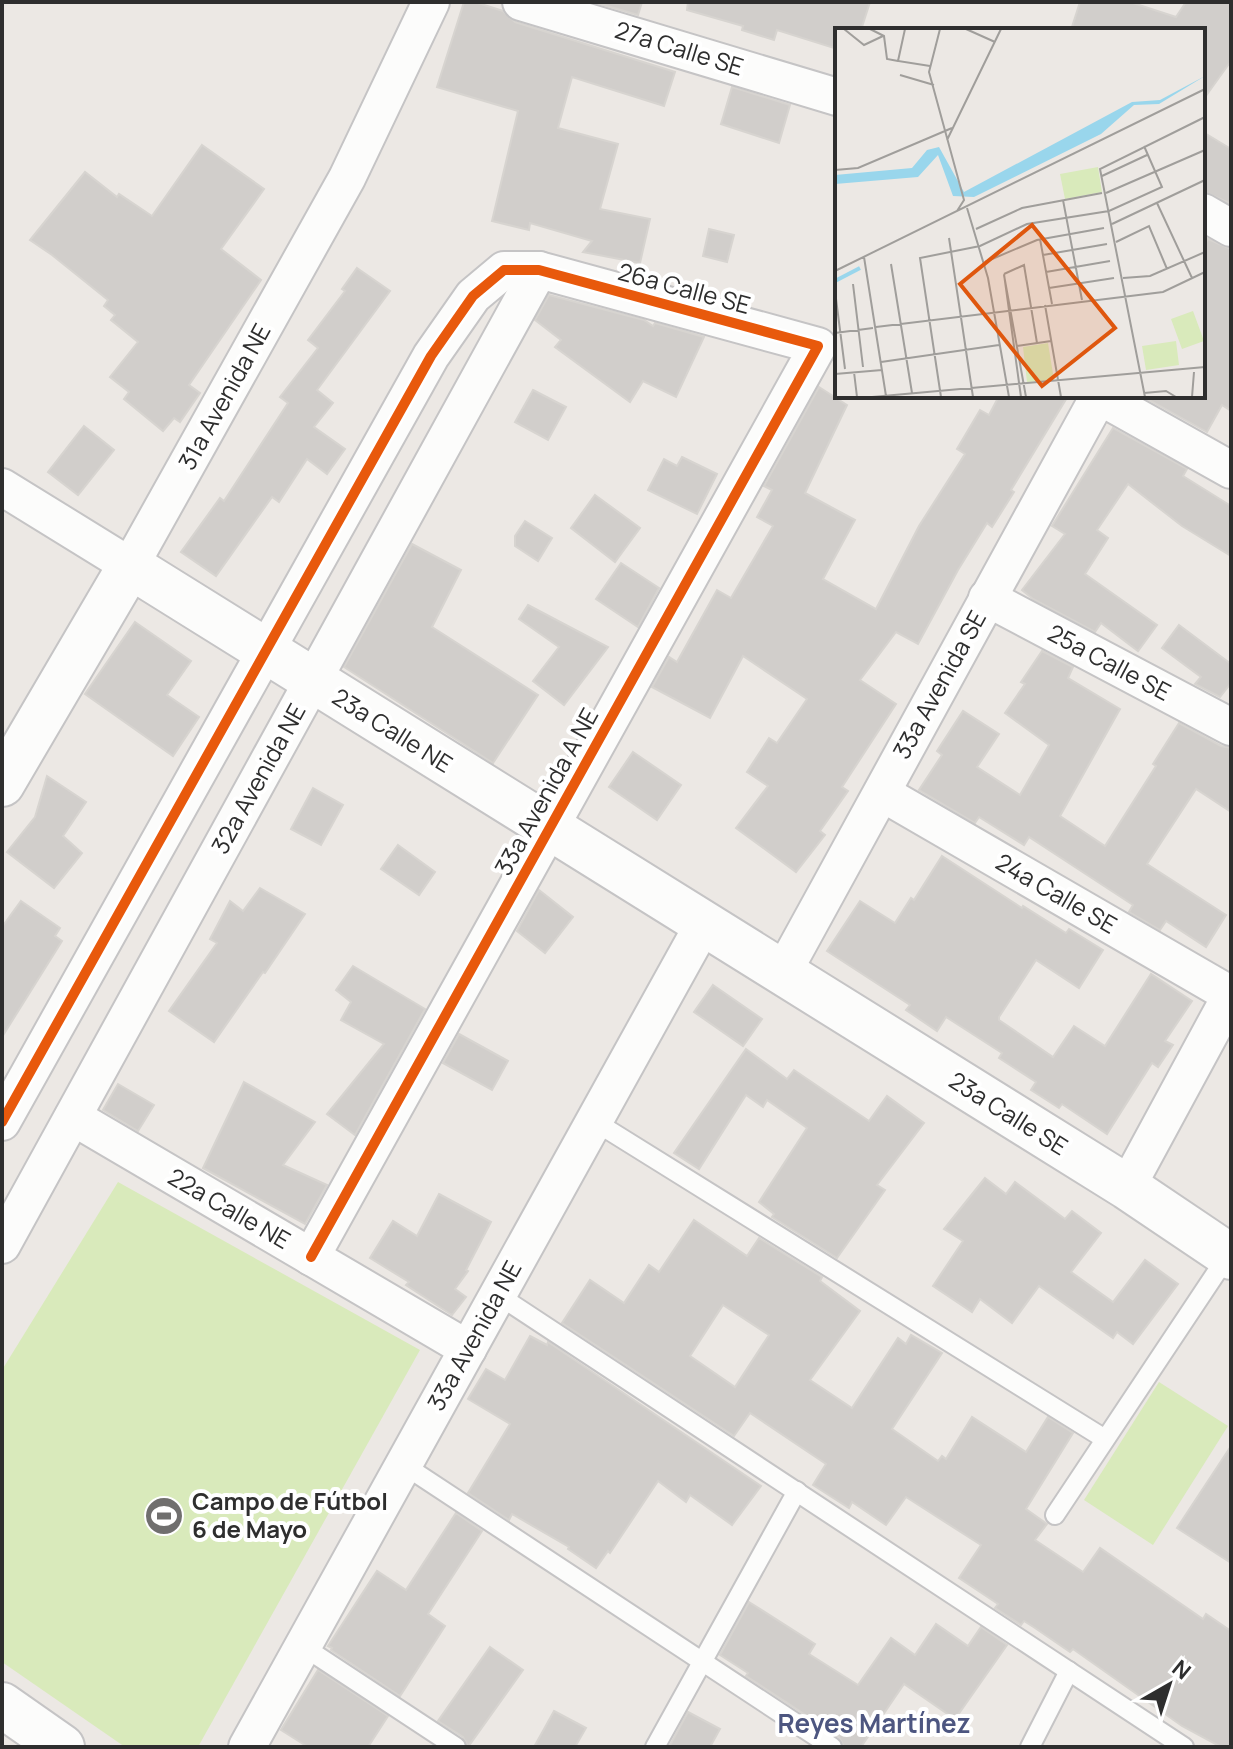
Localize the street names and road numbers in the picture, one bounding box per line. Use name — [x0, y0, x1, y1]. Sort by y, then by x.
street label: 27a Calle SE — [611, 12, 748, 83]
street label: 26a Calle SE — [615, 254, 754, 321]
street label: 31a Avenida NE — [170, 317, 278, 475]
street label: 33a Avenida SE — [884, 604, 993, 764]
street label: 25a Calle SE — [1042, 615, 1177, 708]
street label: 23a Calle NE — [326, 680, 459, 780]
street label: 32a Avenida NE — [203, 697, 313, 859]
street label: 33a Avenida A NE — [486, 702, 605, 881]
street label: 24a Calle SE — [990, 845, 1123, 941]
street label: 23a Calle SE — [943, 1063, 1074, 1162]
street label: 22a Calle NE — [163, 1159, 297, 1256]
street label: 33a Avenida NE — [419, 1254, 529, 1416]

